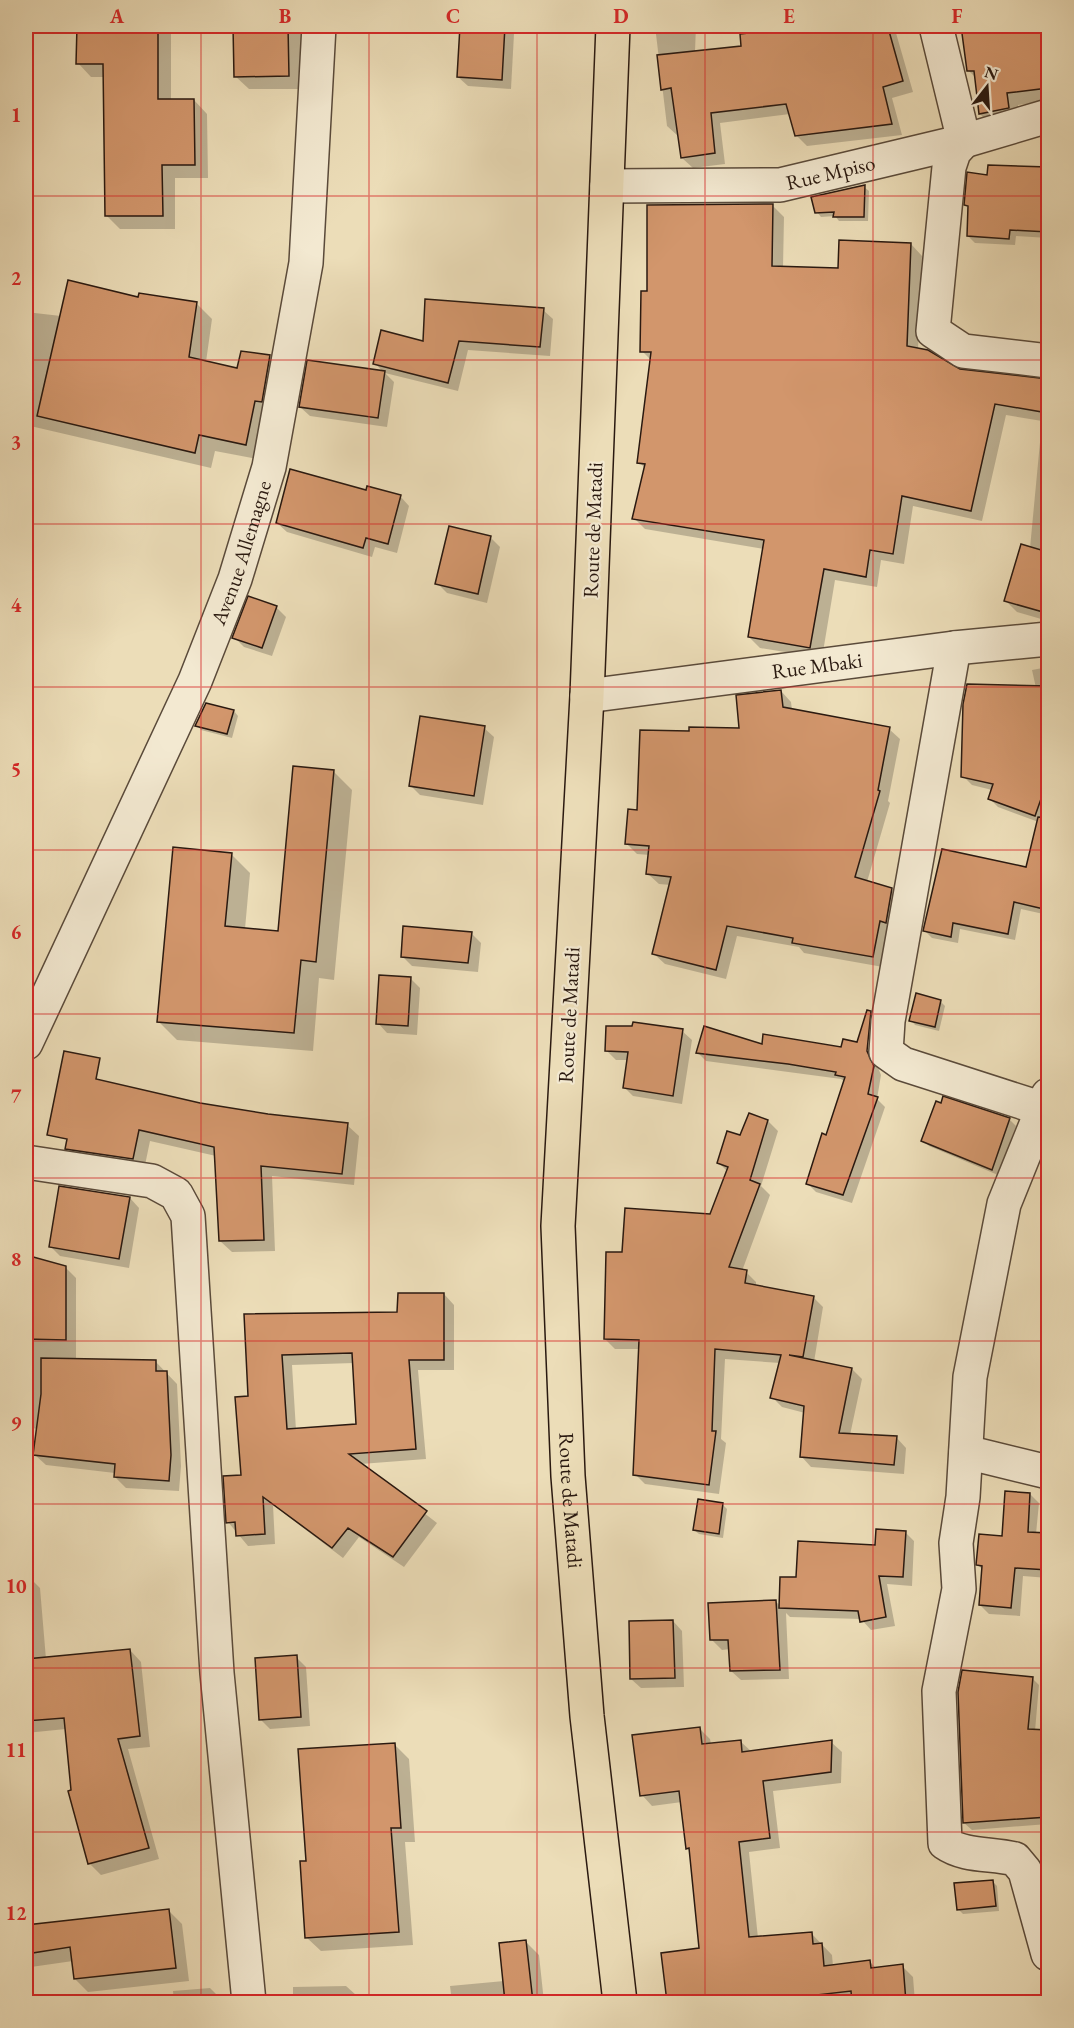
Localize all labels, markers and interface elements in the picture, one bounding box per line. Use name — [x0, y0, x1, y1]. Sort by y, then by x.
text: A — [109, 3, 125, 29]
text: B — [279, 3, 291, 29]
text: C — [446, 3, 460, 29]
text: D — [613, 3, 629, 29]
text: E — [783, 3, 795, 29]
text: F — [952, 3, 963, 29]
north arrow — [957, 57, 1017, 117]
text: N — [982, 61, 1001, 85]
text: 1 — [11, 102, 21, 128]
street label: Rue Mpiso — [783, 149, 878, 196]
text: 2 — [11, 265, 22, 291]
text: 3 — [11, 429, 21, 455]
street label: Route de Matadi — [577, 462, 608, 598]
street label: Avenue Allemagne — [204, 477, 277, 630]
text: 4 — [11, 592, 22, 618]
street label: Rue Mbaki — [770, 646, 864, 685]
text: 5 — [11, 756, 21, 782]
text: 6 — [11, 919, 22, 945]
street label: Route de Matadi — [551, 946, 586, 1084]
text: 7 — [11, 1083, 22, 1109]
text: 8 — [11, 1246, 21, 1272]
text: 9 — [11, 1410, 22, 1436]
street label: Route de Matadi — [553, 1432, 589, 1569]
text: 10 — [5, 1573, 27, 1599]
text: 11 — [5, 1737, 27, 1763]
text: 12 — [5, 1900, 27, 1926]

